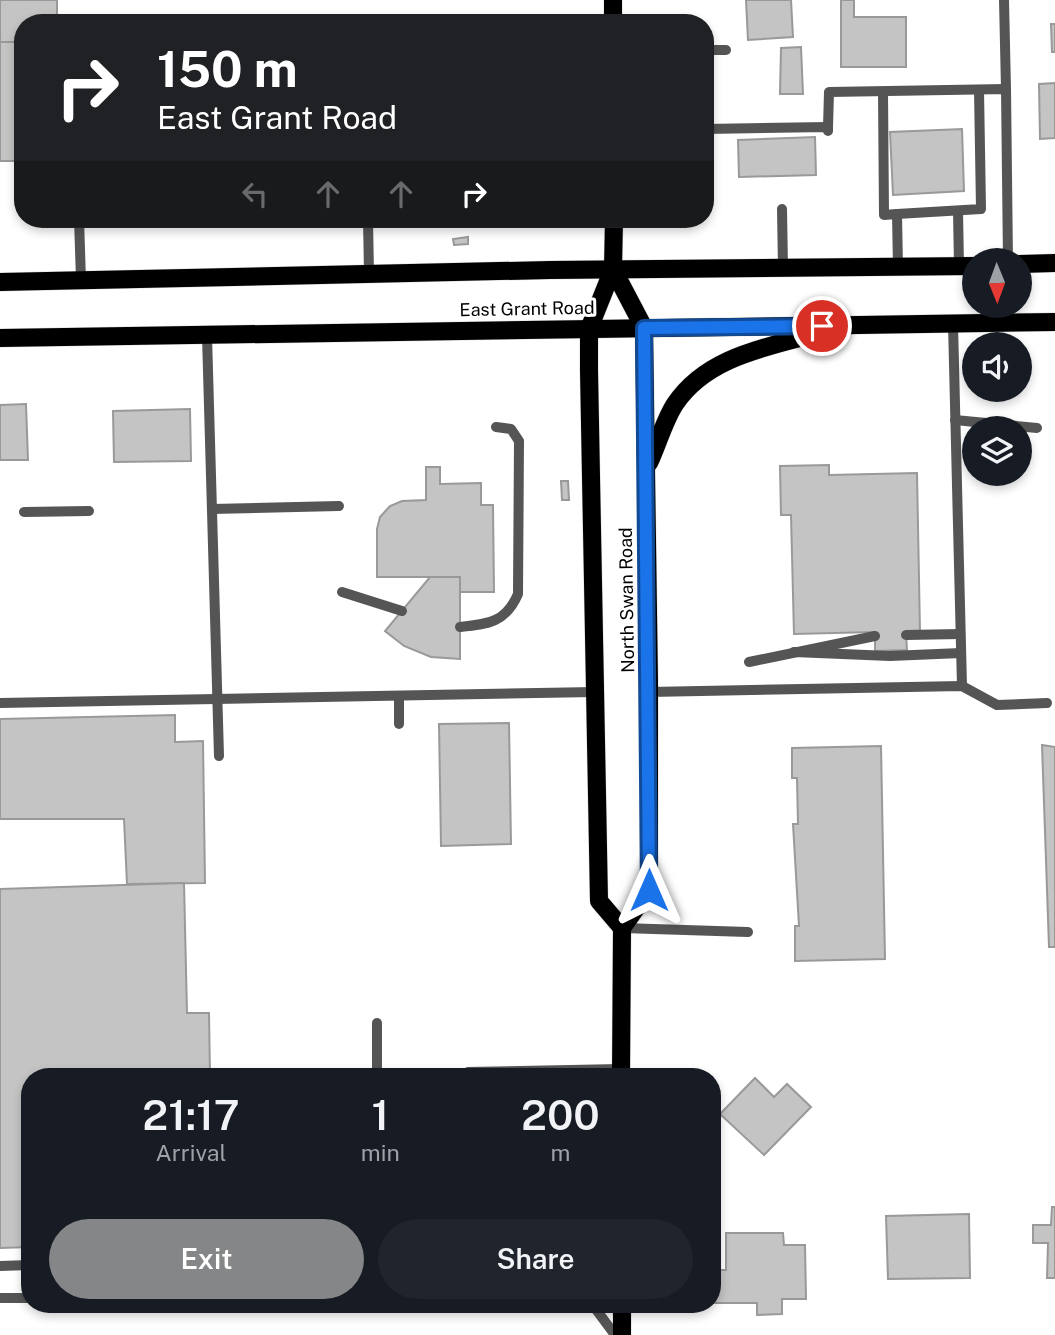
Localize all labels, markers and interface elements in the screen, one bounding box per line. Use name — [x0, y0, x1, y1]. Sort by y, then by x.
text: 150 m — [157, 40, 298, 98]
icon: right — [42, 42, 133, 133]
text: East Grant Road — [157, 99, 397, 136]
icon: left — [236, 175, 274, 213]
icon: ahead — [309, 175, 347, 213]
icon: ahead — [382, 175, 420, 213]
icon: right — [455, 175, 493, 213]
north arrow — [962, 248, 1032, 318]
map controls — [962, 248, 1032, 486]
pin — [792, 296, 852, 356]
street label: East Grant Road — [459, 297, 595, 320]
icon: arrive — [803, 307, 841, 345]
button: sound — [962, 332, 1032, 402]
button: layers — [962, 416, 1032, 486]
street label: North Swan Road — [615, 527, 638, 673]
position arrow — [612, 853, 686, 927]
text: 21:17 — [142, 1090, 240, 1139]
text: 1 — [372, 1090, 389, 1139]
text: 200 — [521, 1090, 600, 1139]
text: Arrival — [155, 1139, 226, 1166]
text: min — [361, 1139, 400, 1166]
text: m — [550, 1139, 570, 1166]
button: Exit — [49, 1219, 364, 1299]
button: Share — [378, 1219, 693, 1299]

